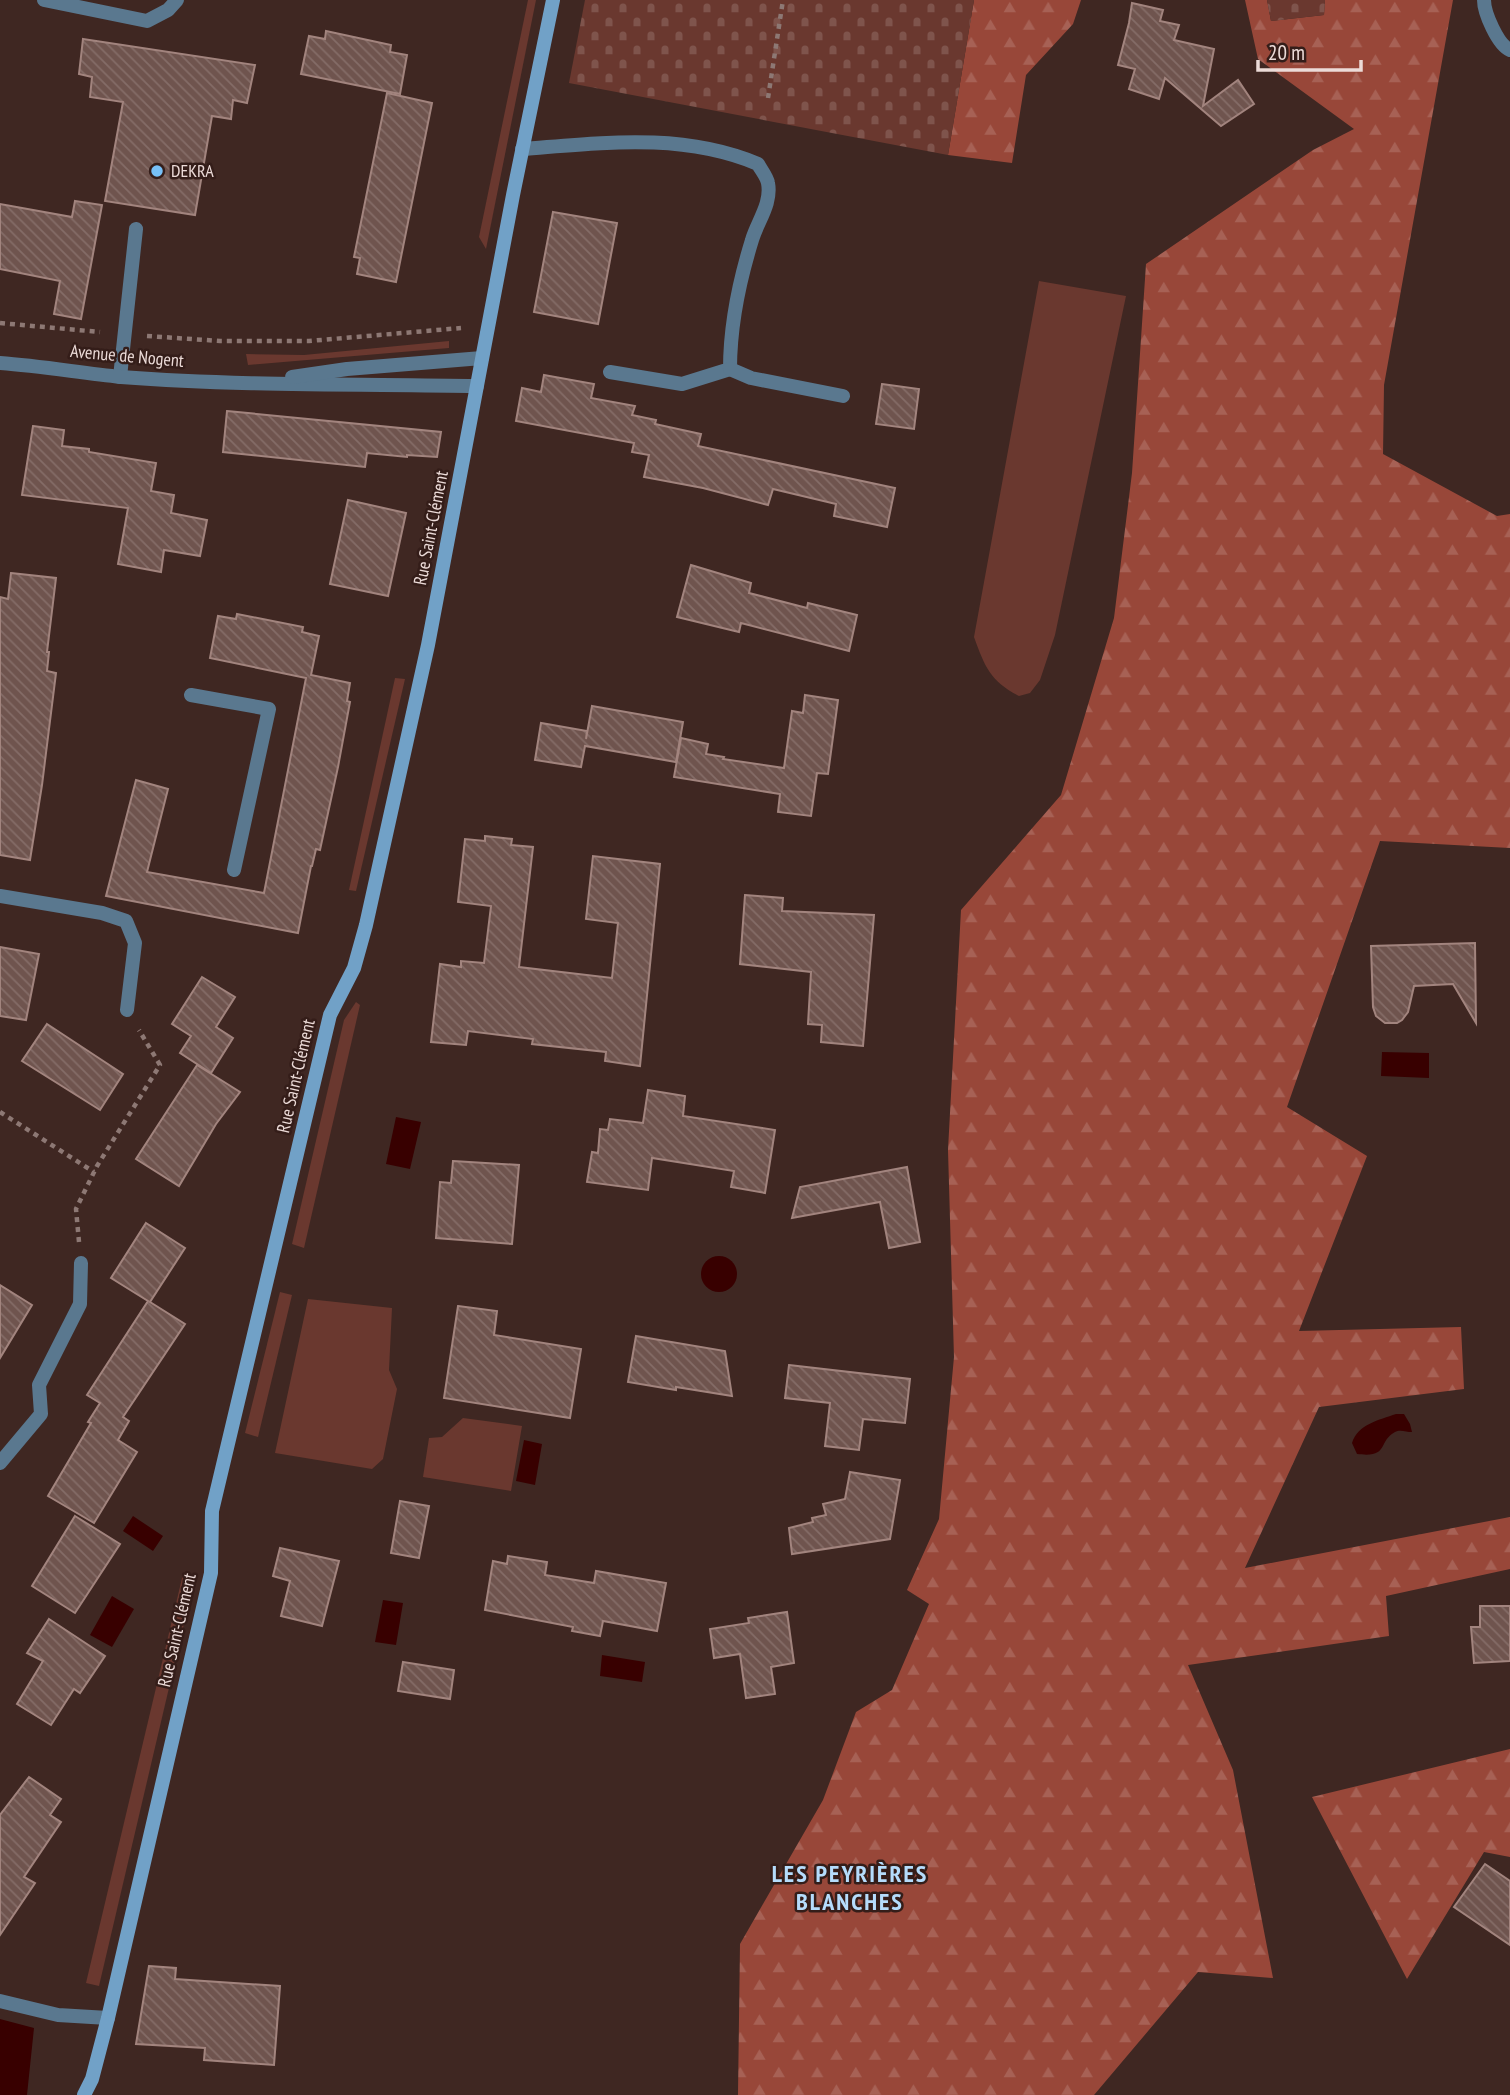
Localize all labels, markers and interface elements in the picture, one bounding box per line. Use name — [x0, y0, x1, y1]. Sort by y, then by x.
scale bar — [1258, 28, 1361, 72]
text: 20 m — [1268, 39, 1305, 66]
place label: DEKRA — [171, 159, 214, 182]
marker: DEKRA — [149, 163, 165, 179]
street label: Avenue de Nogent — [69, 339, 185, 372]
street label: Rue Saint-Clément — [408, 469, 453, 587]
street label: Rue Saint-Clément — [271, 1017, 320, 1135]
street label: Rue Saint-Clément — [152, 1571, 201, 1689]
district label: LES PEYRIÈRES BLANCHES — [772, 1858, 928, 1917]

